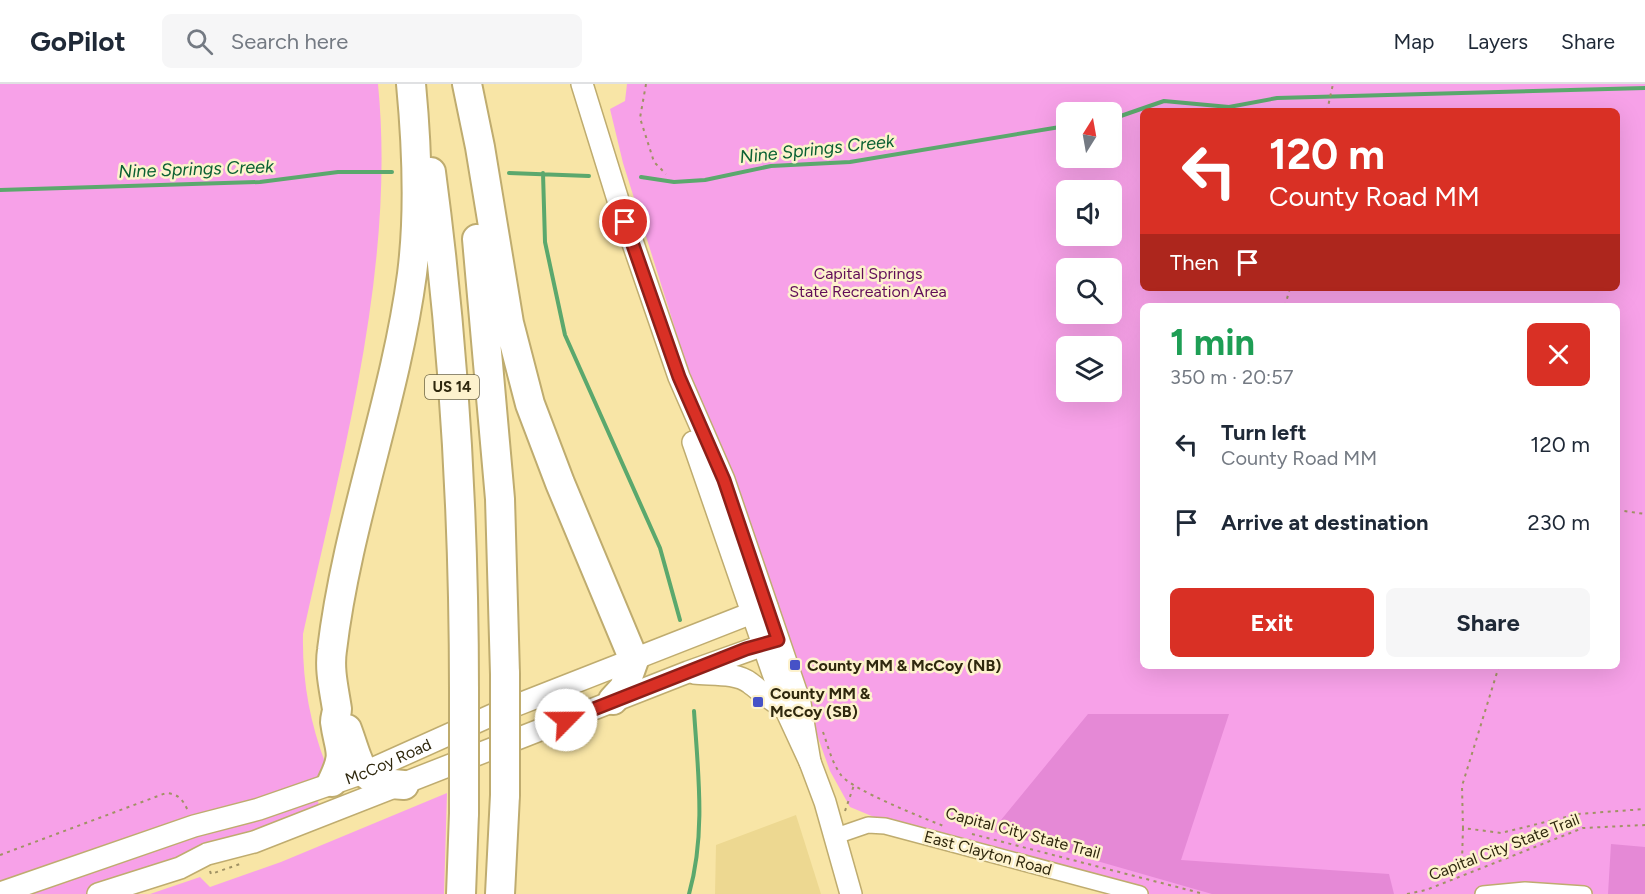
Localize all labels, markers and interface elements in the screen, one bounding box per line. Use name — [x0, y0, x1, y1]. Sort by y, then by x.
search box — [162, 14, 582, 68]
text: GoPilot — [30, 24, 126, 58]
icon: search — [183, 25, 216, 58]
text: Search here — [231, 28, 348, 55]
text: Map — [1394, 29, 1434, 54]
text: Layers — [1467, 29, 1528, 54]
text: Share — [1561, 29, 1615, 54]
north arrow — [1056, 102, 1122, 168]
map controls — [1056, 102, 1122, 402]
text: 120 m — [1269, 129, 1385, 180]
water label: Nine Springs Creek — [739, 130, 897, 168]
icon: left — [1170, 132, 1248, 210]
water label: Nine Springs Creek — [118, 155, 275, 183]
button: sound — [1056, 180, 1122, 246]
text: County Road MM — [1269, 180, 1480, 213]
pin — [599, 196, 650, 247]
icon: arrive — [608, 205, 641, 238]
icon: arrive — [1231, 246, 1264, 279]
text: Then — [1170, 249, 1219, 276]
button: search — [1056, 258, 1122, 324]
park label: Capital Springs State Recreation Area — [789, 264, 947, 301]
text: 1 min — [1170, 321, 1255, 364]
button: close — [1527, 323, 1590, 386]
button: layers — [1056, 336, 1122, 402]
text: 350 m · 20:57 — [1170, 365, 1293, 389]
road number: US 14 — [425, 375, 479, 399]
text: Turn left — [1221, 419, 1307, 446]
icon: left — [1170, 428, 1203, 461]
text: 120 m — [1530, 431, 1590, 458]
text: County Road MM — [1221, 446, 1377, 470]
icon: arrive — [1170, 506, 1203, 539]
text: Arrive at destination — [1221, 509, 1429, 536]
text: 230 m — [1527, 509, 1590, 536]
button: Exit — [1170, 588, 1374, 657]
button: Share — [1386, 588, 1590, 657]
place label: County MM & McCoy (NB) — [807, 656, 1001, 675]
marker: County MM & McCoy (NB) — [788, 658, 802, 672]
place label: County MM & McCoy (SB) — [770, 684, 871, 721]
position arrow — [534, 688, 598, 752]
marker: County MM & McCoy (SB) — [751, 695, 765, 709]
street label: McCoy Road — [342, 734, 434, 788]
street label: Capital City State Trail — [943, 803, 1103, 863]
street label: Capital City State Trail — [1426, 810, 1582, 884]
street label: East Clayton Road — [922, 827, 1054, 879]

